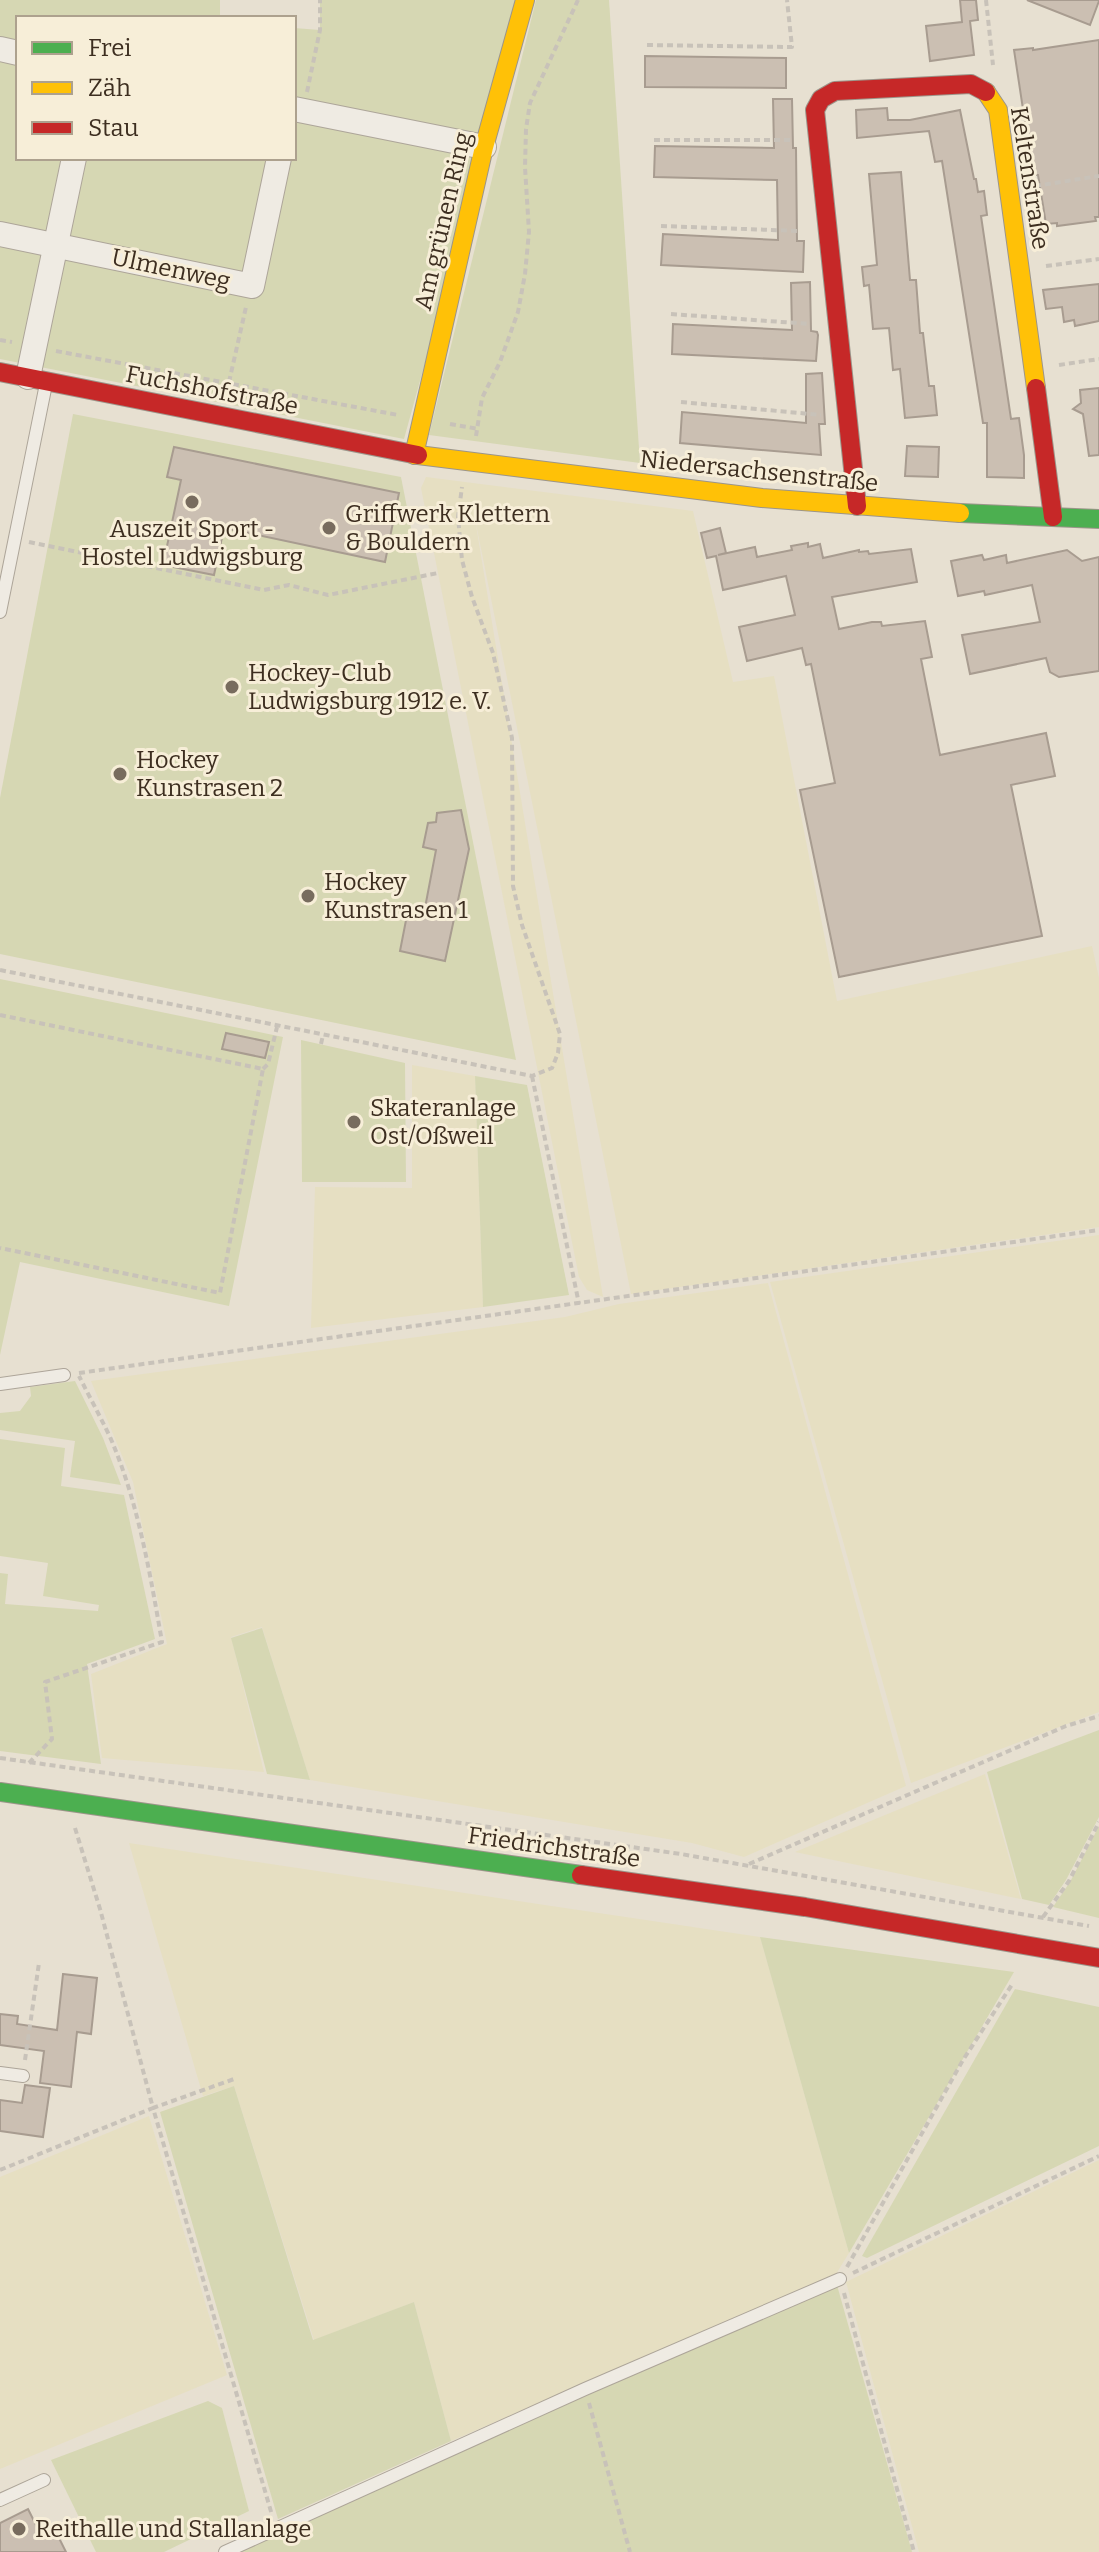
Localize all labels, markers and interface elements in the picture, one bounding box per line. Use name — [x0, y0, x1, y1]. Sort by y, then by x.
legend — [16, 16, 296, 160]
text: Frei — [88, 34, 131, 62]
text: Zäh — [88, 74, 131, 102]
street label: Keltenstraße — [1005, 105, 1055, 251]
text: Stau — [88, 114, 139, 142]
street label: Am grünen Ring — [409, 129, 477, 313]
street label: Ulmenweg — [109, 243, 233, 295]
street label: Fuchshofstraße — [123, 360, 301, 420]
street label: Niedersachsenstraße — [638, 445, 880, 497]
marker: Auszeit Sport - Hostel Ludwigsburg — [183, 493, 201, 511]
place label: Griffwerk Klettern & Bouldern — [345, 500, 550, 556]
place label: Auszeit Sport - Hostel Ludwigsburg — [81, 515, 303, 571]
marker: Griffwerk Klettern & Bouldern — [320, 519, 338, 537]
place label: Hockey-Club Ludwigsburg 1912 e. V. — [248, 659, 491, 715]
marker: Hockey-Club Ludwigsburg 1912 e. V. — [223, 678, 241, 696]
place label: Hockey Kunstrasen 2 — [136, 746, 283, 802]
marker: Hockey Kunstrasen 2 — [111, 765, 129, 783]
place label: Hockey Kunstrasen 1 — [324, 868, 468, 924]
marker: Hockey Kunstrasen 1 — [299, 887, 317, 905]
place label: Skateranlage Ost/Oßweil — [370, 1094, 516, 1150]
marker: Skateranlage Ost/Oßweil — [345, 1113, 363, 1131]
street label: Friedrichstraße — [466, 1821, 642, 1873]
place label: Reithalle und Stallanlage — [35, 2515, 311, 2543]
marker: Reithalle und Stallanlage — [10, 2520, 28, 2538]

